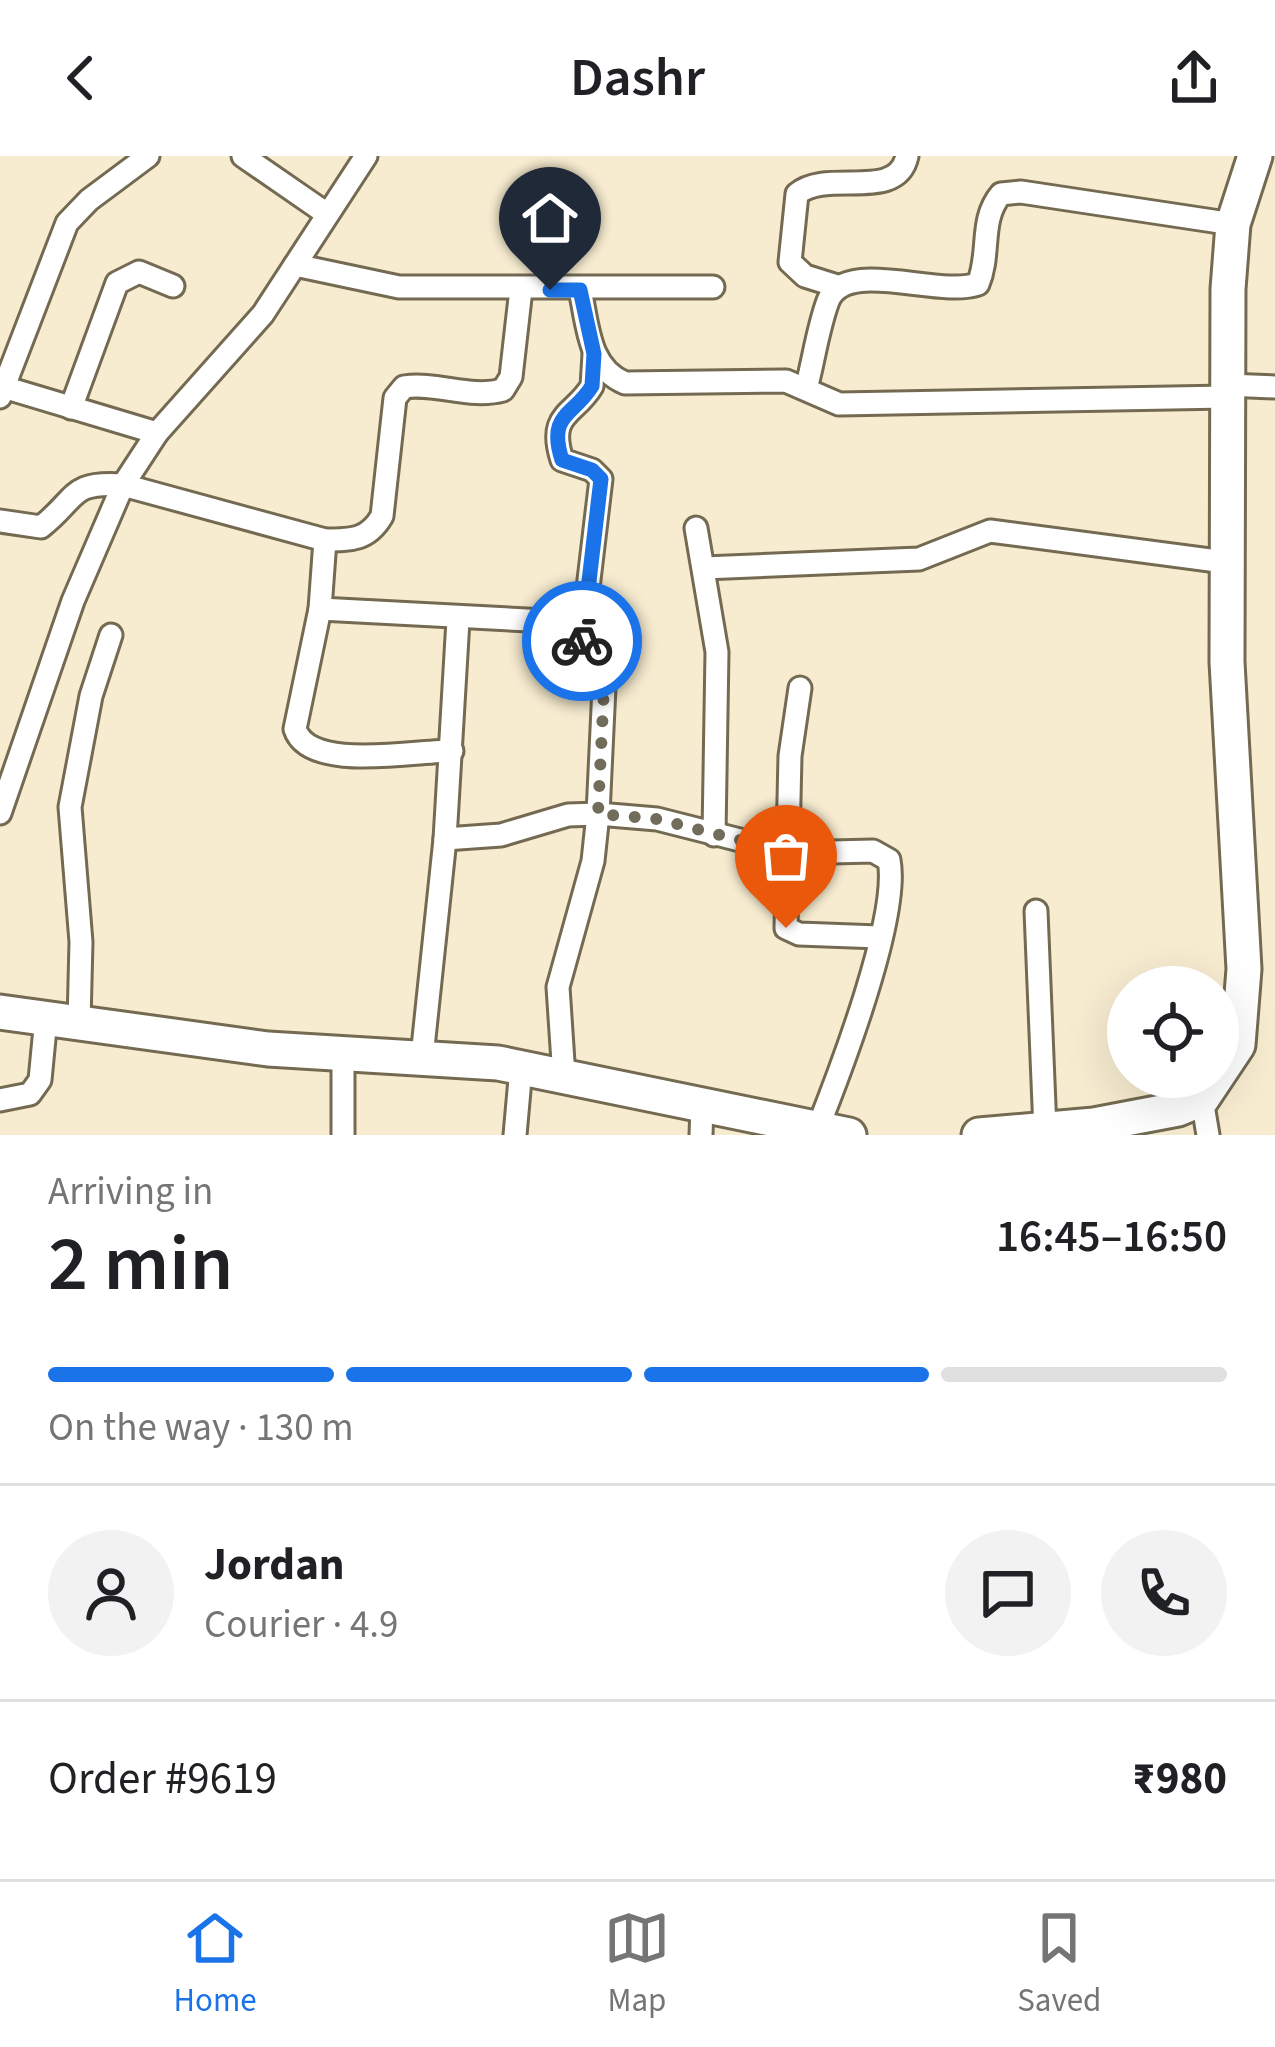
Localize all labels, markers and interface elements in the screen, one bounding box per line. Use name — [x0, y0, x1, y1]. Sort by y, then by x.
text: Dashr — [570, 40, 705, 117]
icon: back — [48, 45, 114, 111]
icon: share — [1161, 45, 1227, 111]
pin — [499, 167, 601, 290]
icon: home — [517, 185, 583, 251]
courier — [522, 581, 642, 701]
icon: bike — [549, 608, 615, 674]
pin — [735, 805, 837, 928]
icon: bag — [753, 823, 819, 889]
map controls — [1107, 966, 1239, 1098]
button: locate — [1107, 966, 1239, 1098]
text: Arriving in — [48, 1164, 213, 1220]
text: 16:45–16:50 — [996, 1205, 1227, 1269]
text: 2 min — [48, 1209, 233, 1320]
text: On the way · 130 m — [48, 1400, 354, 1456]
button: person — [48, 1530, 174, 1656]
button: chat — [945, 1530, 1071, 1656]
button: phone — [1101, 1530, 1227, 1656]
text: Jordan — [204, 1533, 345, 1597]
text: Courier · 4.9 — [204, 1597, 398, 1653]
text: Order #9619 — [48, 1747, 277, 1811]
text: ₹980 — [1132, 1747, 1227, 1811]
tab: Home — [174, 1905, 257, 2024]
tab: Map — [604, 1905, 670, 2024]
tab: Saved — [1017, 1905, 1101, 2024]

